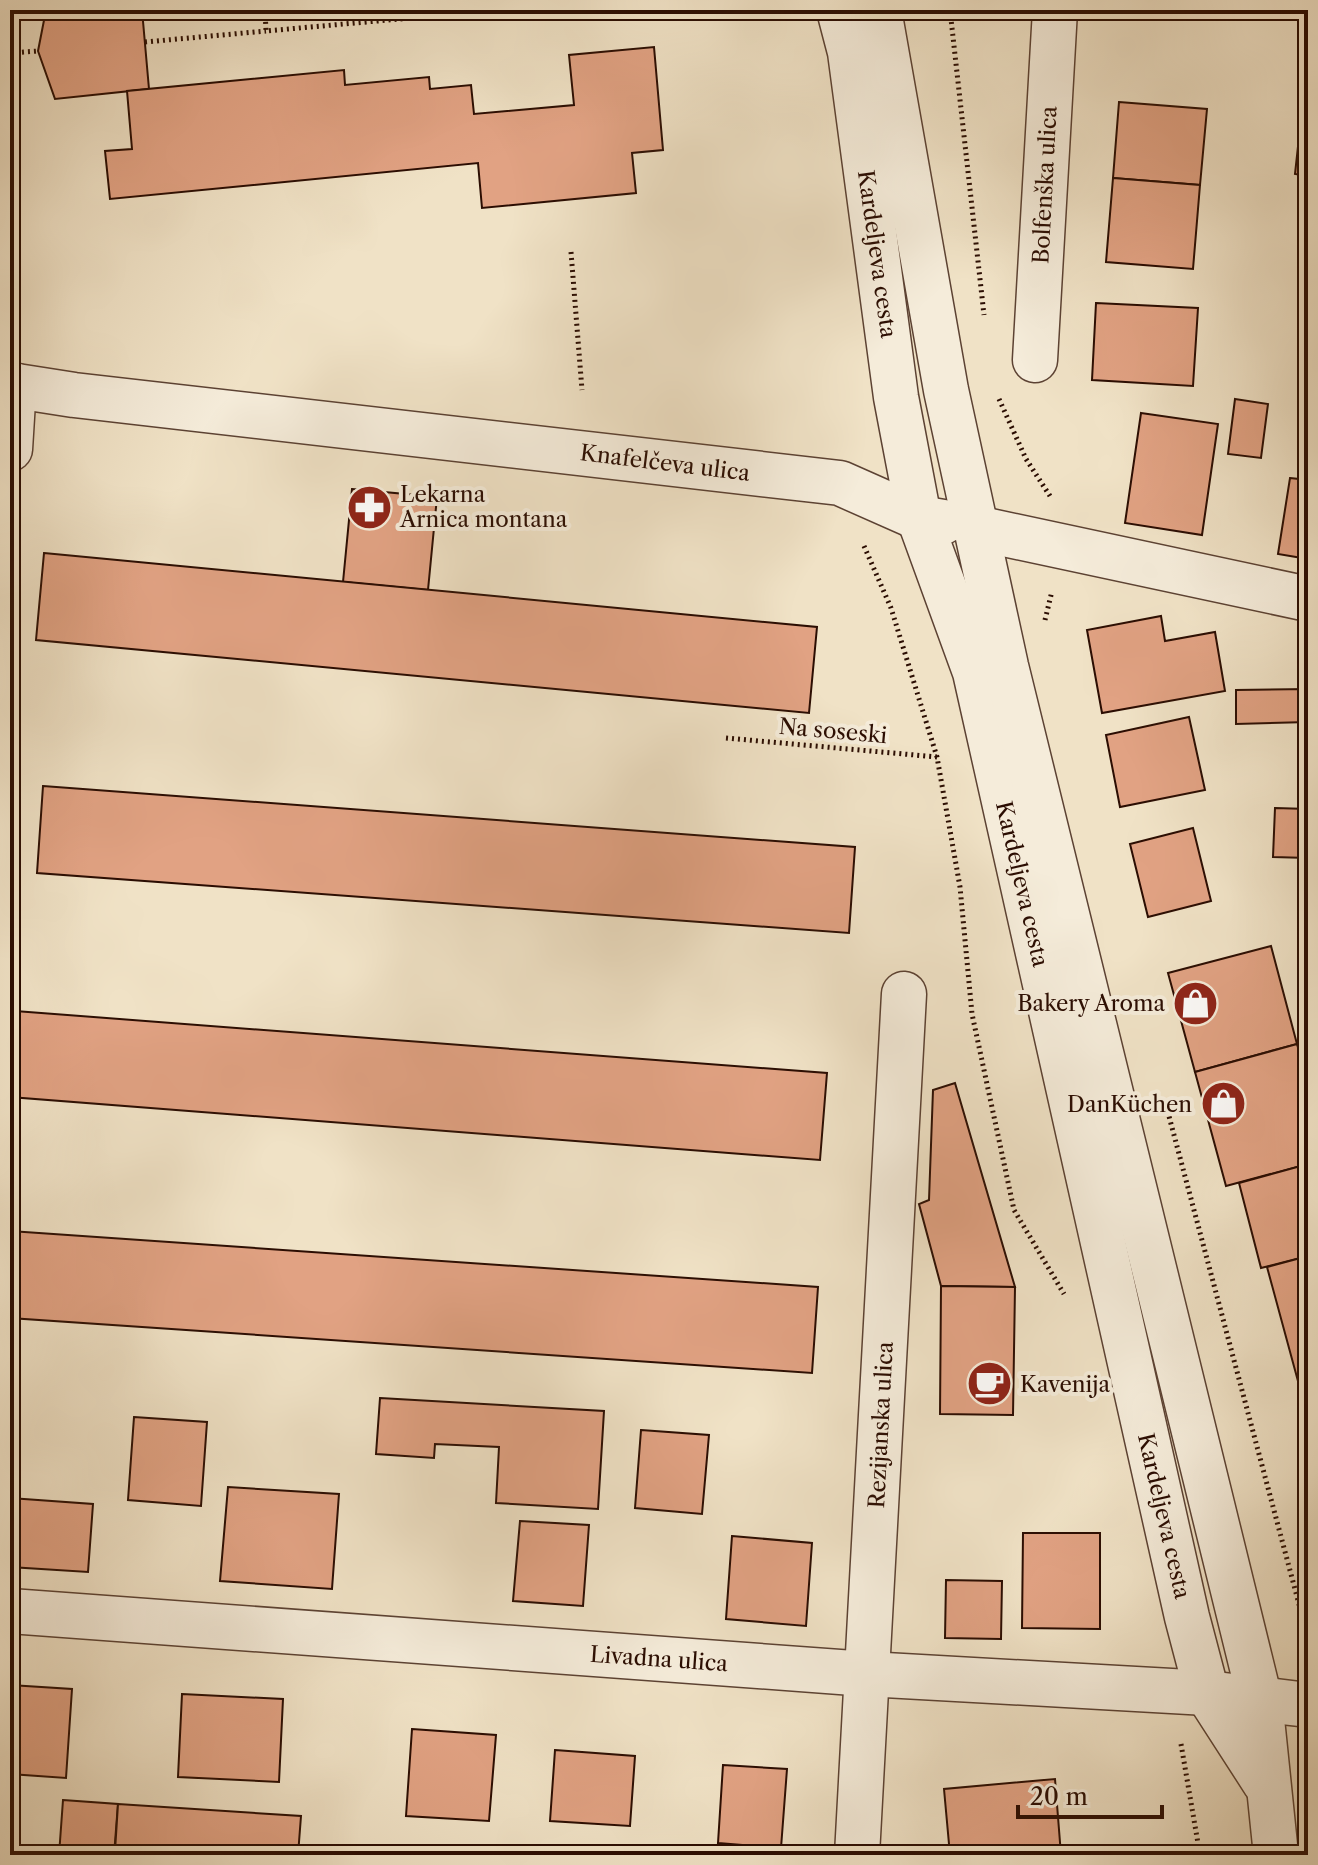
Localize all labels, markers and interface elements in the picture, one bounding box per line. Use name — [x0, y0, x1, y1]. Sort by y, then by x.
street label: Bolfenška ulica — [1027, 105, 1063, 265]
street label: Kardeljeva cesta — [852, 168, 902, 340]
street label: Knafelčeva ulica — [578, 439, 752, 487]
place label: Lekarna Arnica montana — [399, 481, 568, 533]
pharmacy icon: Lekarna Arnica montana — [345, 483, 393, 531]
street label: Na soseski — [778, 713, 889, 749]
street label: Kardeljeva cesta — [990, 798, 1054, 970]
shop icon: Bakery Aroma — [1172, 979, 1220, 1027]
place label: Bakery Aroma — [1017, 990, 1165, 1017]
shop icon: DanKüchen — [1199, 1080, 1247, 1128]
place label: DanKüchen — [1067, 1091, 1192, 1118]
street label: Rezijanska ulica — [863, 1341, 899, 1509]
cafe icon: Kavenija — [965, 1360, 1013, 1408]
place label: Kavenija — [1020, 1371, 1110, 1398]
street label: Kardeljeva cesta — [1132, 1430, 1196, 1602]
street label: Livadna ulica — [589, 1641, 729, 1677]
scale bar — [1018, 1769, 1162, 1819]
text: 20 m — [1030, 1782, 1088, 1811]

